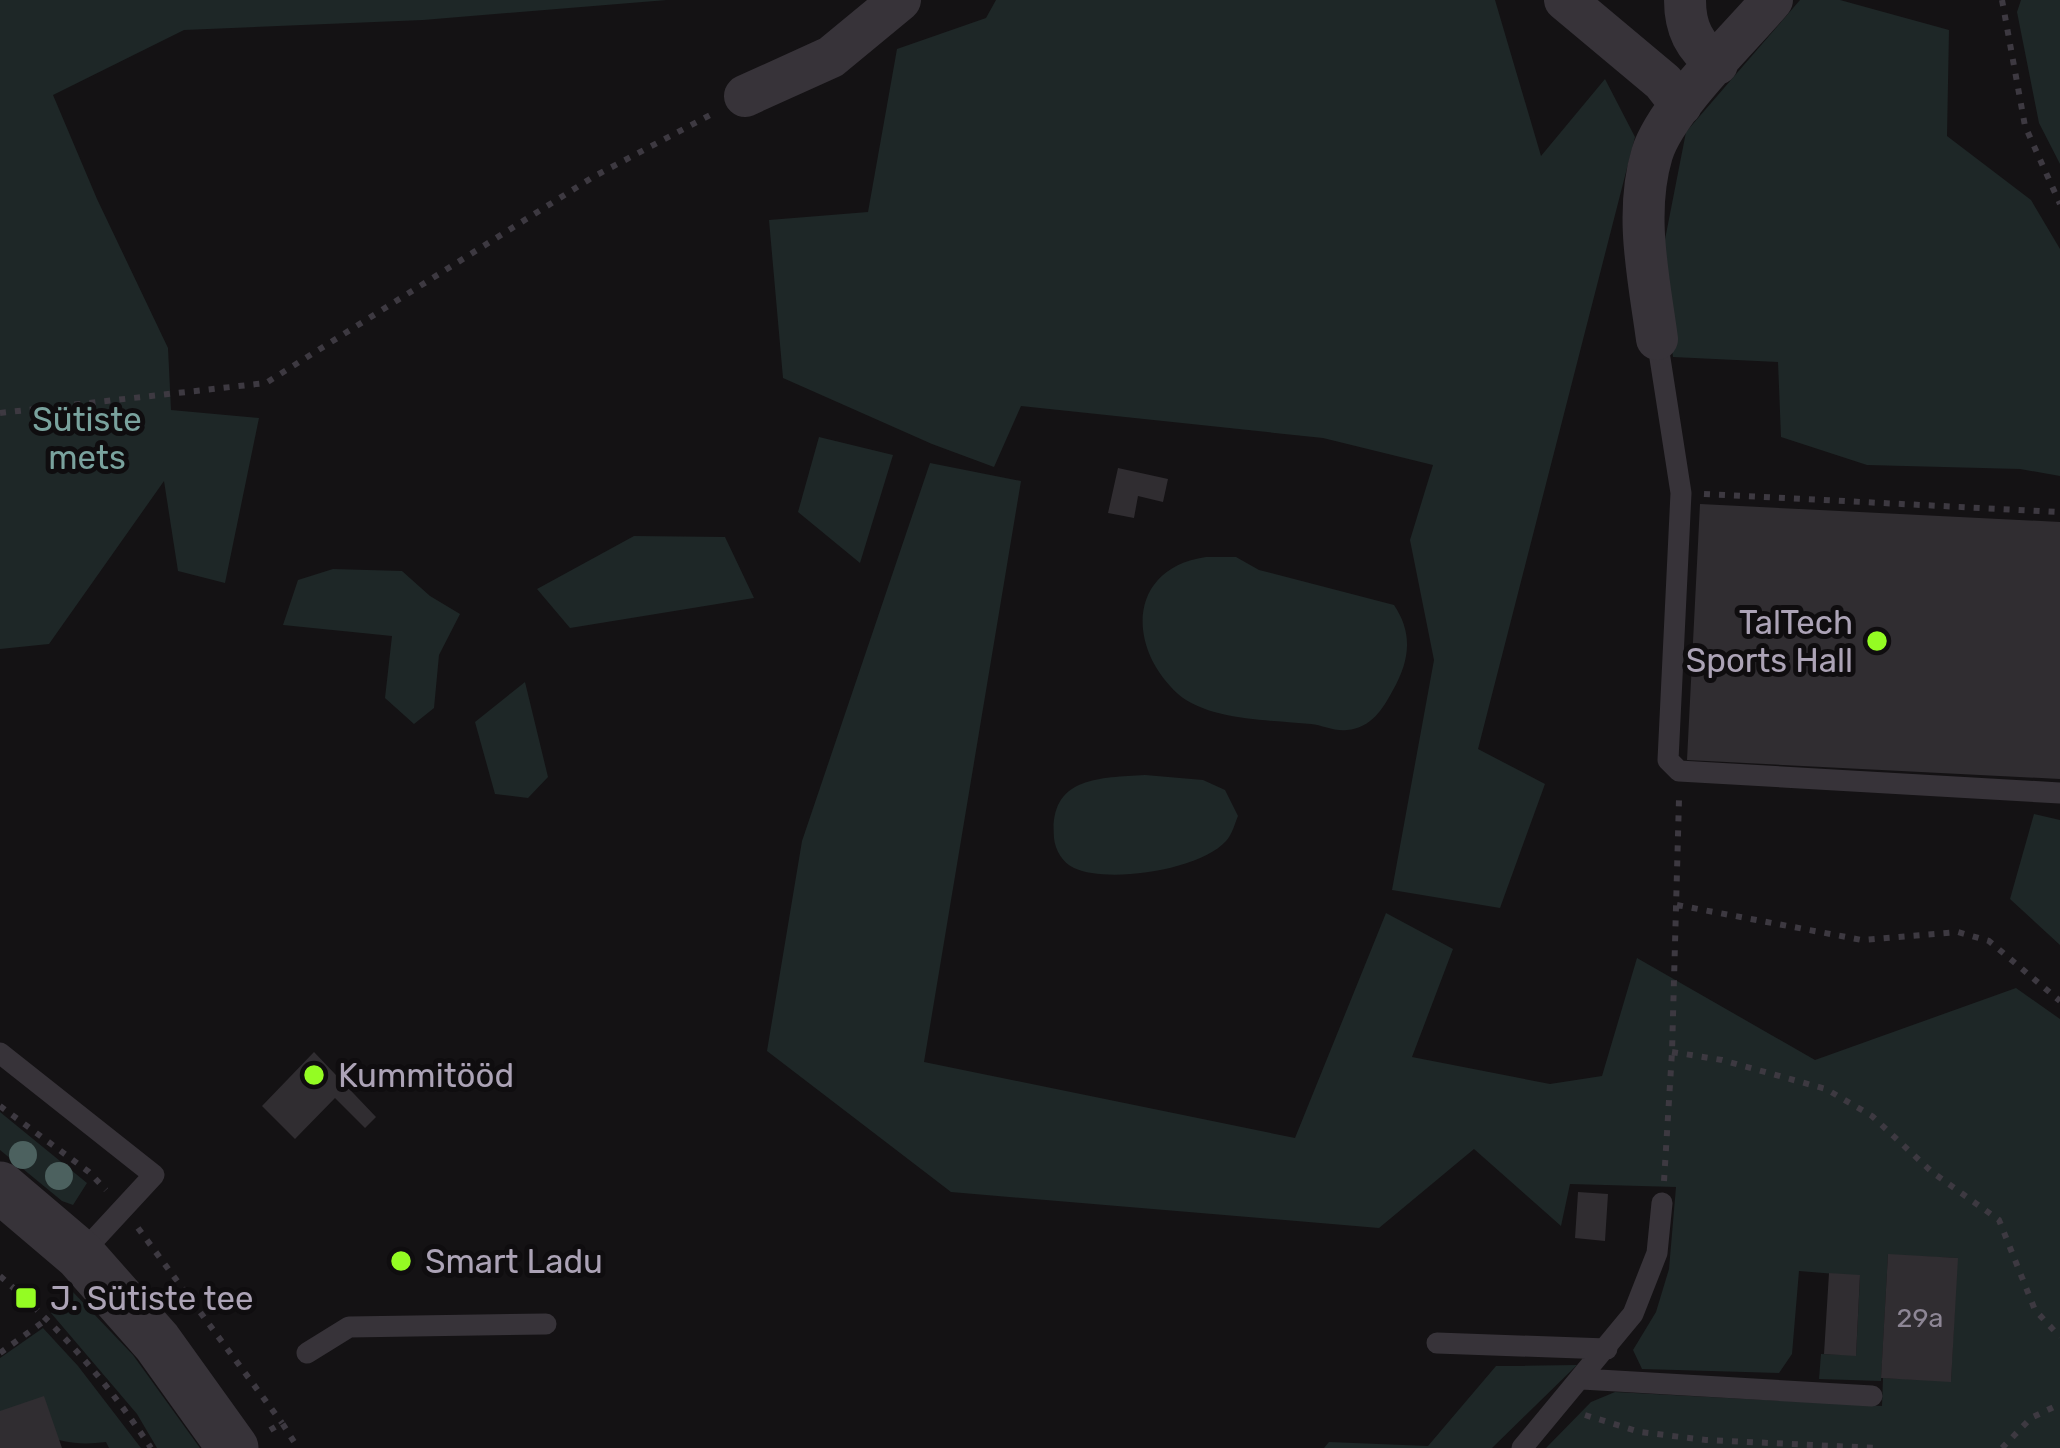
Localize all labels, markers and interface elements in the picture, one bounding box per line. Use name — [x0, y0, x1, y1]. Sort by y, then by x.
park label: Sütiste mets — [32, 400, 142, 477]
place label: TalTech Sports Hall — [1686, 603, 1853, 680]
marker: TalTech Sports Hall — [1864, 628, 1890, 654]
place label: Kummitööd — [338, 1056, 514, 1095]
marker: Kummitööd — [301, 1062, 327, 1088]
place label: Smart Ladu — [425, 1242, 603, 1281]
marker: Smart Ladu — [388, 1248, 414, 1274]
place label: J. Sütiste tee — [50, 1279, 253, 1318]
marker: J. Sütiste tee — [13, 1285, 39, 1311]
house number: 29a — [1897, 1302, 1943, 1334]

